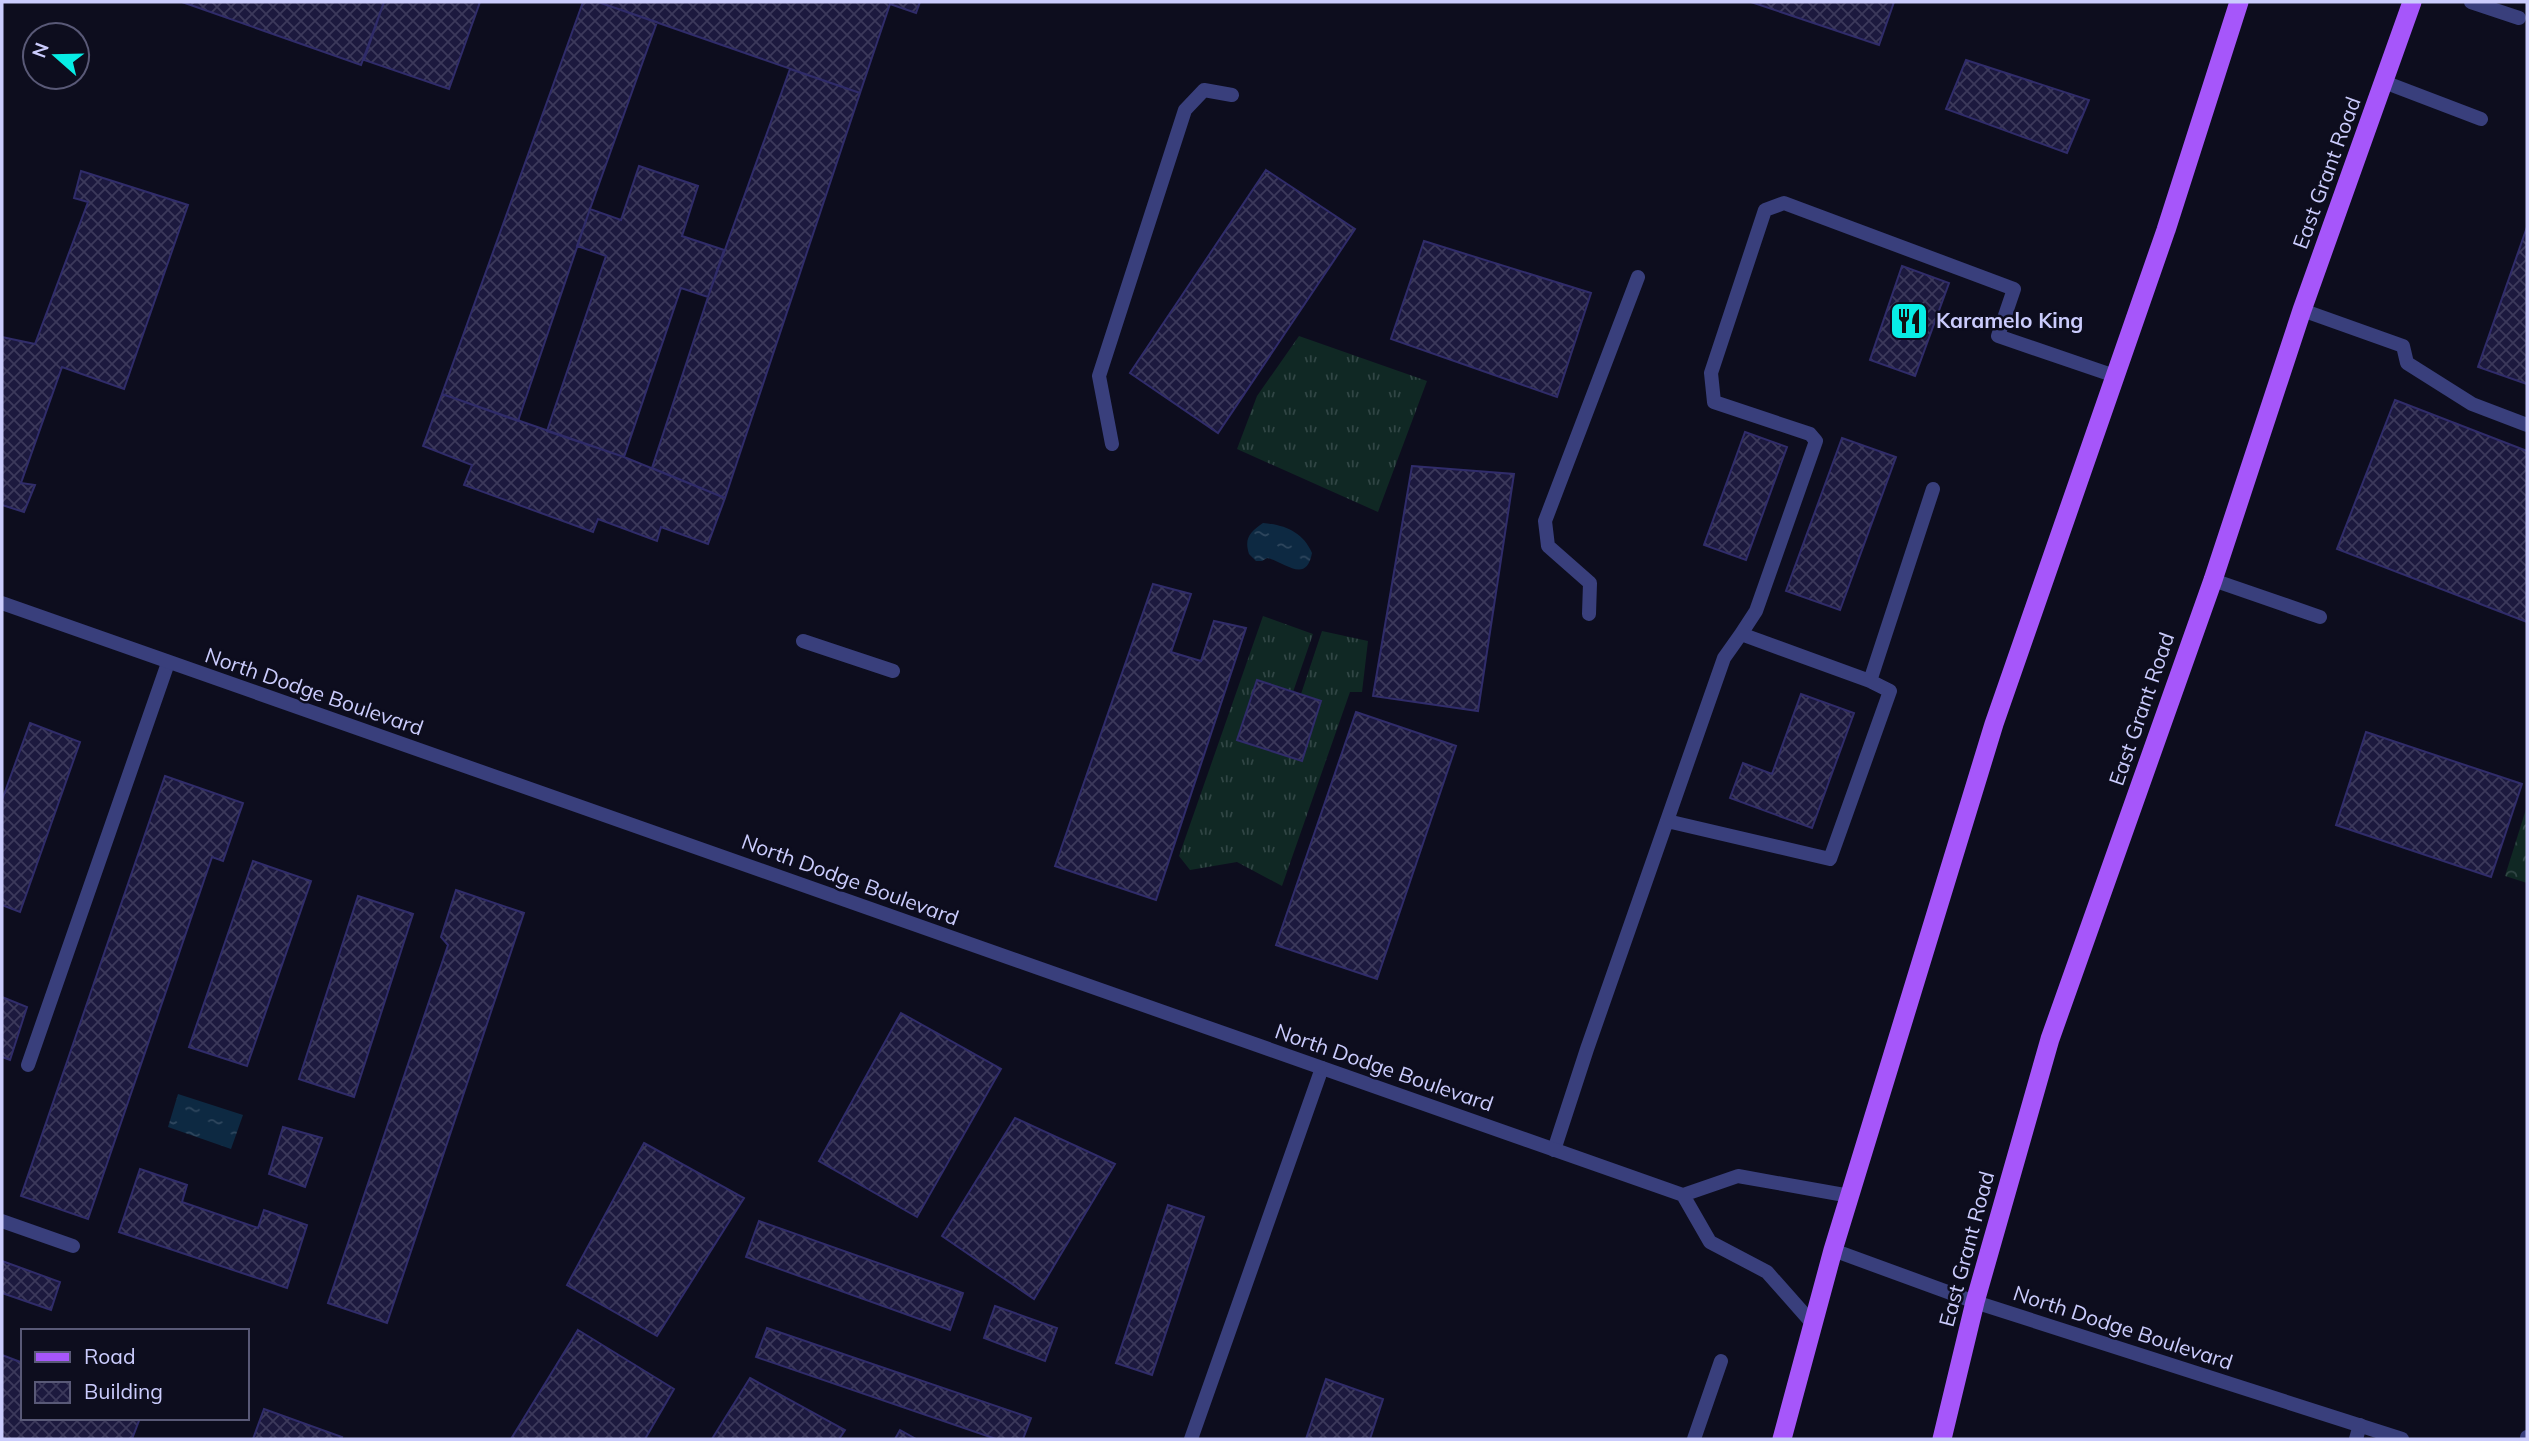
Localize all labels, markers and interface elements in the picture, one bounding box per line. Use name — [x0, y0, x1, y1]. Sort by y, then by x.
north arrow — [21, 21, 91, 91]
text: N — [26, 39, 54, 61]
street label: East Grant Road — [2286, 93, 2366, 252]
restaurant icon: Karamelo King — [1888, 300, 1930, 342]
place label: Karamelo King — [1936, 307, 2083, 333]
street label: East Grant Road — [2103, 629, 2179, 789]
street label: North Dodge Boulevard — [202, 641, 427, 741]
street label: North Dodge Boulevard — [738, 828, 962, 930]
street label: North Dodge Boulevard — [1272, 1017, 1497, 1117]
street label: East Grant Road — [1933, 1168, 1999, 1329]
street label: North Dodge Boulevard — [2010, 1279, 2236, 1375]
legend — [21, 1329, 248, 1420]
text: Road — [84, 1343, 135, 1369]
text: Building — [84, 1378, 163, 1404]

